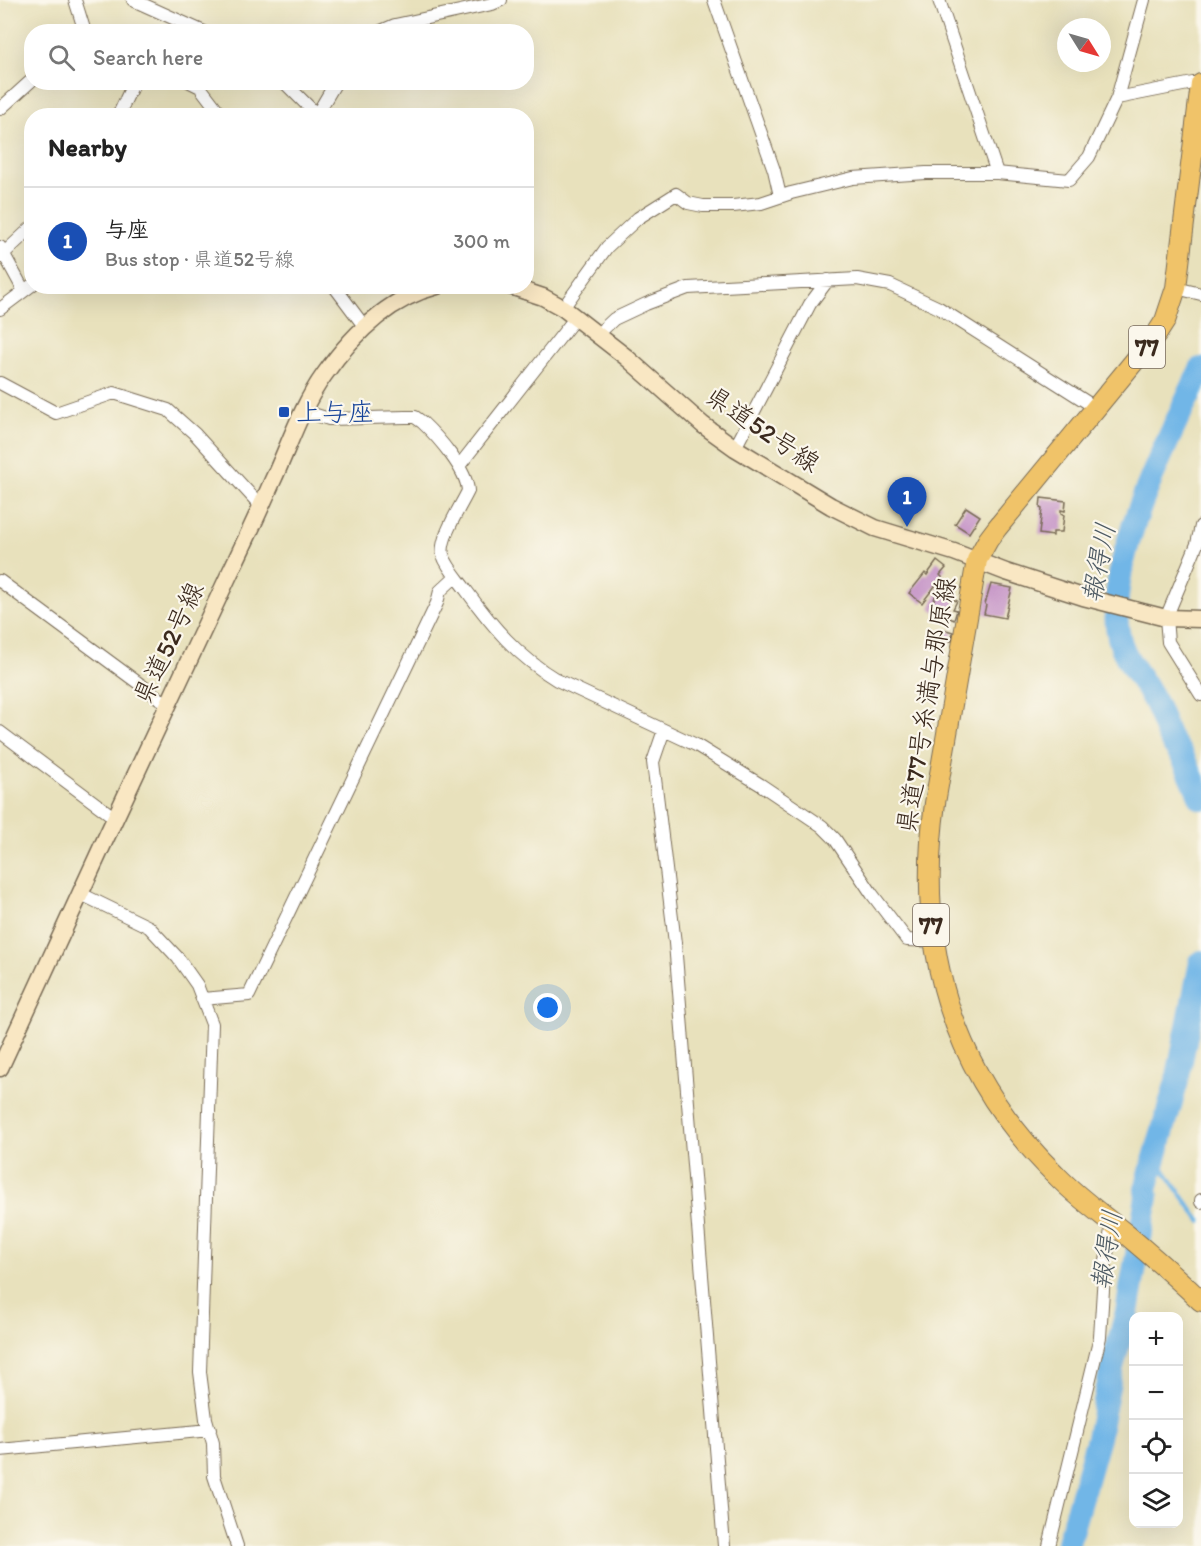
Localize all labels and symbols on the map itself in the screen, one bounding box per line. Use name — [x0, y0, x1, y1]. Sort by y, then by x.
north arrow — [1057, 18, 1111, 72]
road number: 77 — [1129, 326, 1165, 368]
street label: 県道52号線 — [700, 379, 826, 479]
place label: 上与座 — [296, 396, 374, 428]
marker: 上与座 — [277, 405, 291, 419]
pin: 1 — [888, 478, 926, 527]
water label: 報得川 — [1074, 520, 1122, 606]
street label: 県道77号糸満与那原線 — [890, 574, 962, 836]
street label: 県道52号線 — [126, 577, 210, 709]
road number: 77 — [913, 904, 949, 946]
your location — [533, 993, 562, 1022]
water label: 報得川 — [1083, 1207, 1129, 1293]

